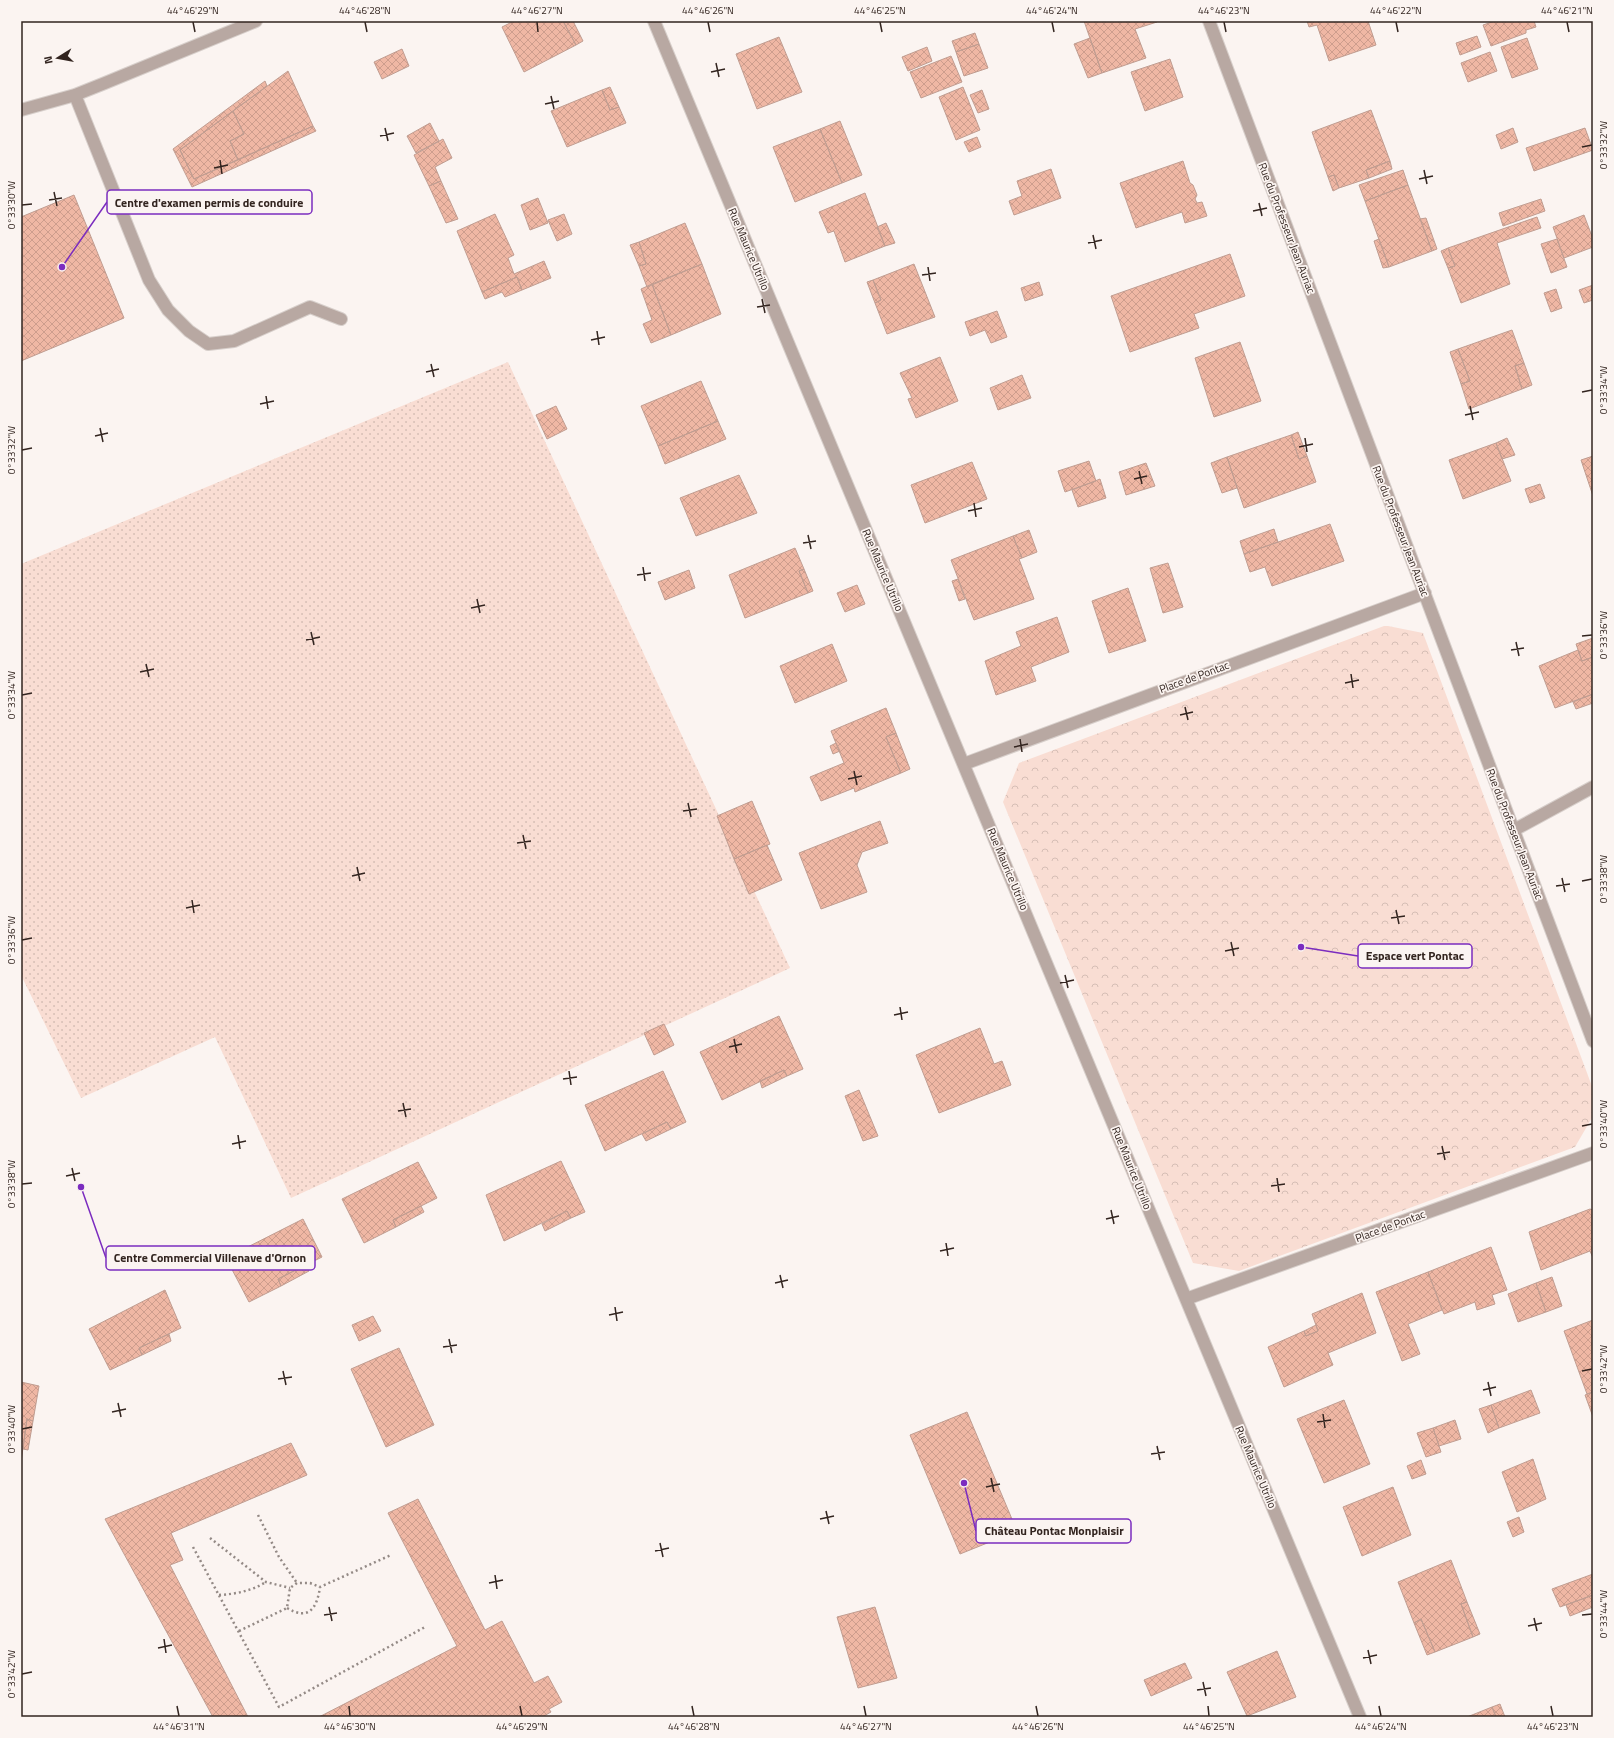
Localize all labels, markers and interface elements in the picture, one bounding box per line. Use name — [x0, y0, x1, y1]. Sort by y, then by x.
text: 44°46'29"N — [167, 3, 219, 18]
text: 44°46'28"N — [339, 3, 391, 18]
text: 44°46'27"N — [511, 3, 563, 18]
text: 44°46'26"N — [682, 3, 734, 18]
text: 44°46'25"N — [854, 3, 906, 18]
text: 44°46'24"N — [1026, 3, 1078, 18]
text: 44°46'23"N — [1198, 3, 1250, 18]
text: 44°46'22"N — [1370, 3, 1422, 18]
text: 44°46'21"N — [1541, 3, 1593, 18]
north arrow — [38, 38, 78, 78]
text: N — [40, 55, 57, 65]
text: 0°33'32"W — [1596, 121, 1611, 169]
street label: Rue du Professeur Jean Auriac — [1255, 160, 1319, 296]
text: 0°33'30"W — [4, 181, 19, 229]
callout: Centre d'examen permis de conduire — [107, 190, 312, 214]
text: Centre d'examen permis de conduire — [115, 193, 303, 212]
street label: Rue Maurice Utrillo — [724, 205, 774, 293]
text: 0°33'34"W — [1596, 366, 1611, 414]
text: 0°33'32"W — [4, 426, 19, 474]
street label: Rue du Professeur Jean Auriac — [1369, 463, 1433, 599]
street label: Rue Maurice Utrillo — [858, 526, 908, 614]
text: 0°33'36"W — [1596, 611, 1611, 659]
street label: Place de Pontac — [1157, 657, 1231, 697]
text: 0°33'34"W — [4, 671, 19, 719]
street label: Rue du Professeur Jean Auriac — [1483, 766, 1547, 902]
street label: Rue Maurice Utrillo — [983, 825, 1033, 913]
text: 0°33'38"W — [1596, 855, 1611, 903]
text: 0°33'36"W — [4, 916, 19, 964]
callout: Espace vert Pontac — [1358, 944, 1472, 968]
text: Espace vert Pontac — [1366, 946, 1464, 965]
text: 0°33'40"W — [1596, 1100, 1611, 1148]
street label: Rue Maurice Utrillo — [1108, 1124, 1156, 1212]
text: 0°33'38"W — [4, 1160, 19, 1208]
street label: Place de Pontac — [1353, 1206, 1427, 1246]
callout: Centre Commercial Villenave d'Ornon — [106, 1246, 315, 1270]
text: Centre Commercial Villenave d'Ornon — [114, 1248, 306, 1267]
text: 0°33'42"W — [1596, 1345, 1611, 1393]
text: 0°33'40"W — [4, 1405, 19, 1453]
street label: Rue Maurice Utrillo — [1231, 1423, 1281, 1511]
callout: Château Pontac Monplaisir — [976, 1519, 1131, 1543]
text: Château Pontac Monplaisir — [984, 1521, 1124, 1540]
text: 0°33'44"W — [1596, 1590, 1611, 1638]
text: 0°33'42"W — [4, 1650, 19, 1698]
text: 44°46'31"N — [153, 1719, 205, 1734]
text: 44°46'30"N — [324, 1719, 376, 1734]
text: 44°46'29"N — [496, 1719, 548, 1734]
text: 44°46'28"N — [668, 1719, 720, 1734]
text: 44°46'27"N — [840, 1719, 892, 1734]
text: 44°46'26"N — [1012, 1719, 1064, 1734]
text: 44°46'25"N — [1183, 1719, 1235, 1734]
text: 44°46'24"N — [1355, 1719, 1407, 1734]
text: 44°46'23"N — [1527, 1719, 1579, 1734]

